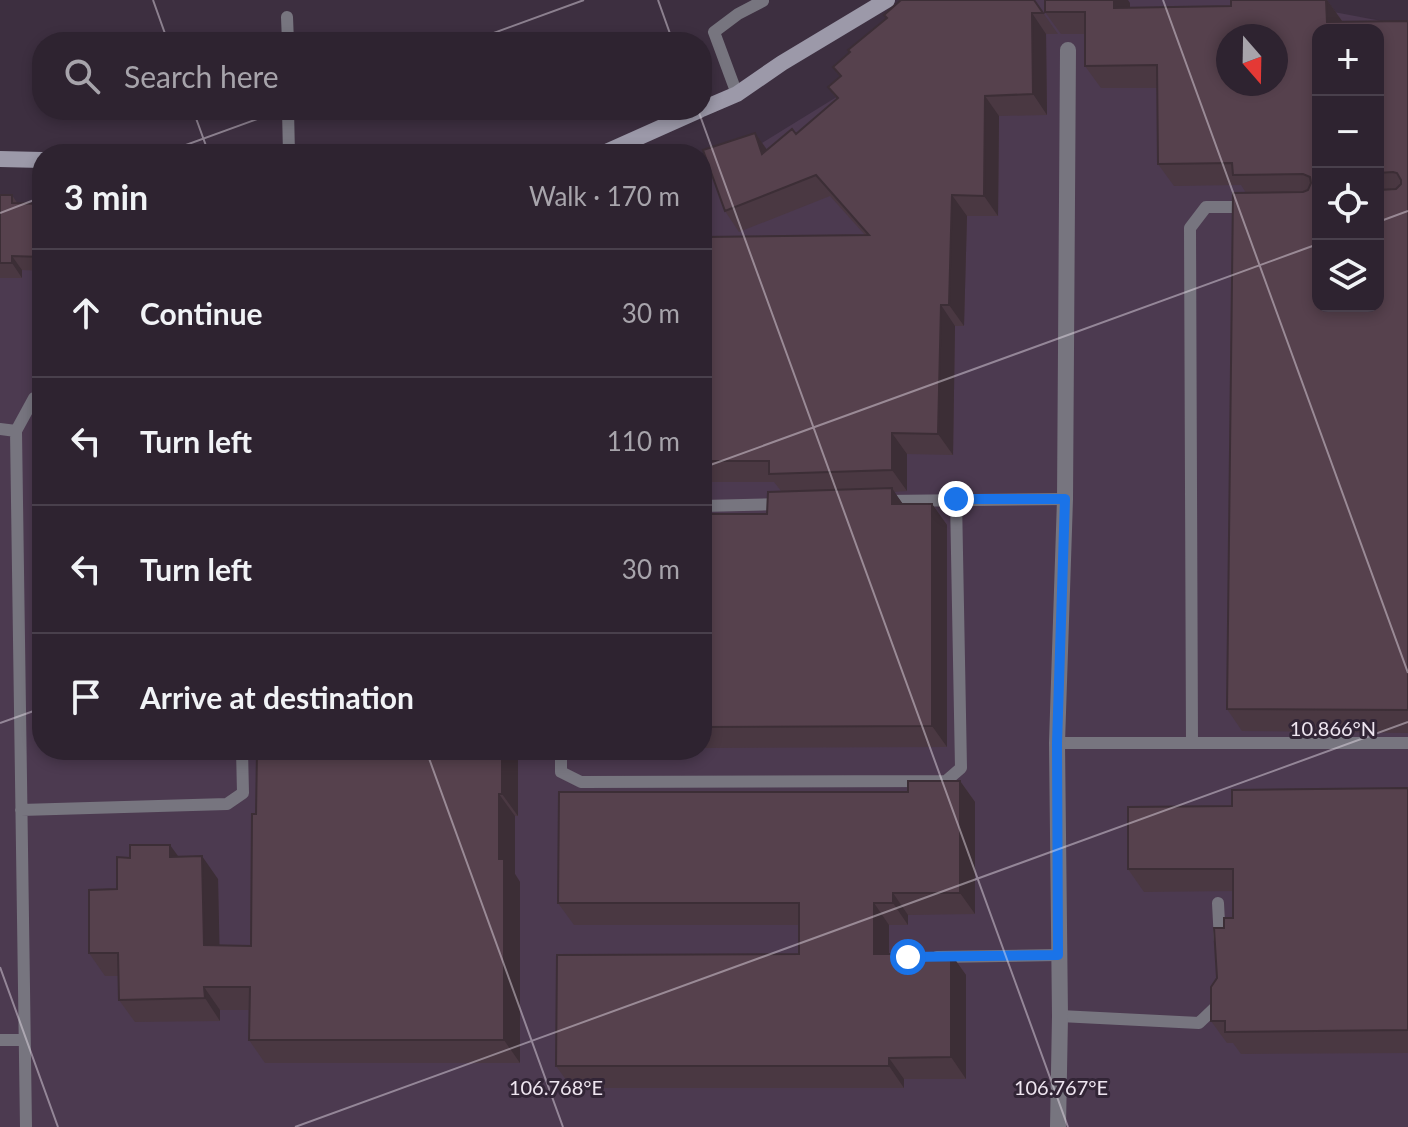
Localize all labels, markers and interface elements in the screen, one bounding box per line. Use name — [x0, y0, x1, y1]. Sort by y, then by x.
north arrow — [1216, 24, 1288, 96]
map controls — [1312, 24, 1384, 312]
button: + — [1312, 24, 1384, 96]
search box — [32, 32, 712, 120]
icon: search — [60, 54, 104, 98]
text: Search here — [124, 58, 279, 94]
button: − — [1312, 96, 1384, 168]
button: locate — [1312, 168, 1384, 240]
text: 3 min — [64, 176, 148, 217]
text: Walk · 170 m — [529, 180, 680, 212]
button: layers — [1312, 240, 1384, 312]
icon: ahead — [64, 291, 108, 335]
text: Continue — [140, 295, 263, 331]
text: 30 m — [622, 297, 680, 329]
icon: left — [64, 419, 108, 463]
text: Turn left — [140, 423, 252, 459]
text: 110 m — [607, 425, 680, 457]
route end — [938, 481, 974, 517]
icon: left — [64, 547, 108, 591]
text: Turn left — [140, 551, 252, 587]
text: 30 m — [622, 553, 680, 585]
icon: arrive — [64, 675, 108, 719]
text: Arrive at destination — [140, 679, 414, 715]
text: 10.866°N — [1290, 716, 1376, 740]
route start — [890, 939, 926, 975]
text: 106.768°E — [509, 1075, 603, 1099]
text: 106.767°E — [1014, 1075, 1108, 1099]

